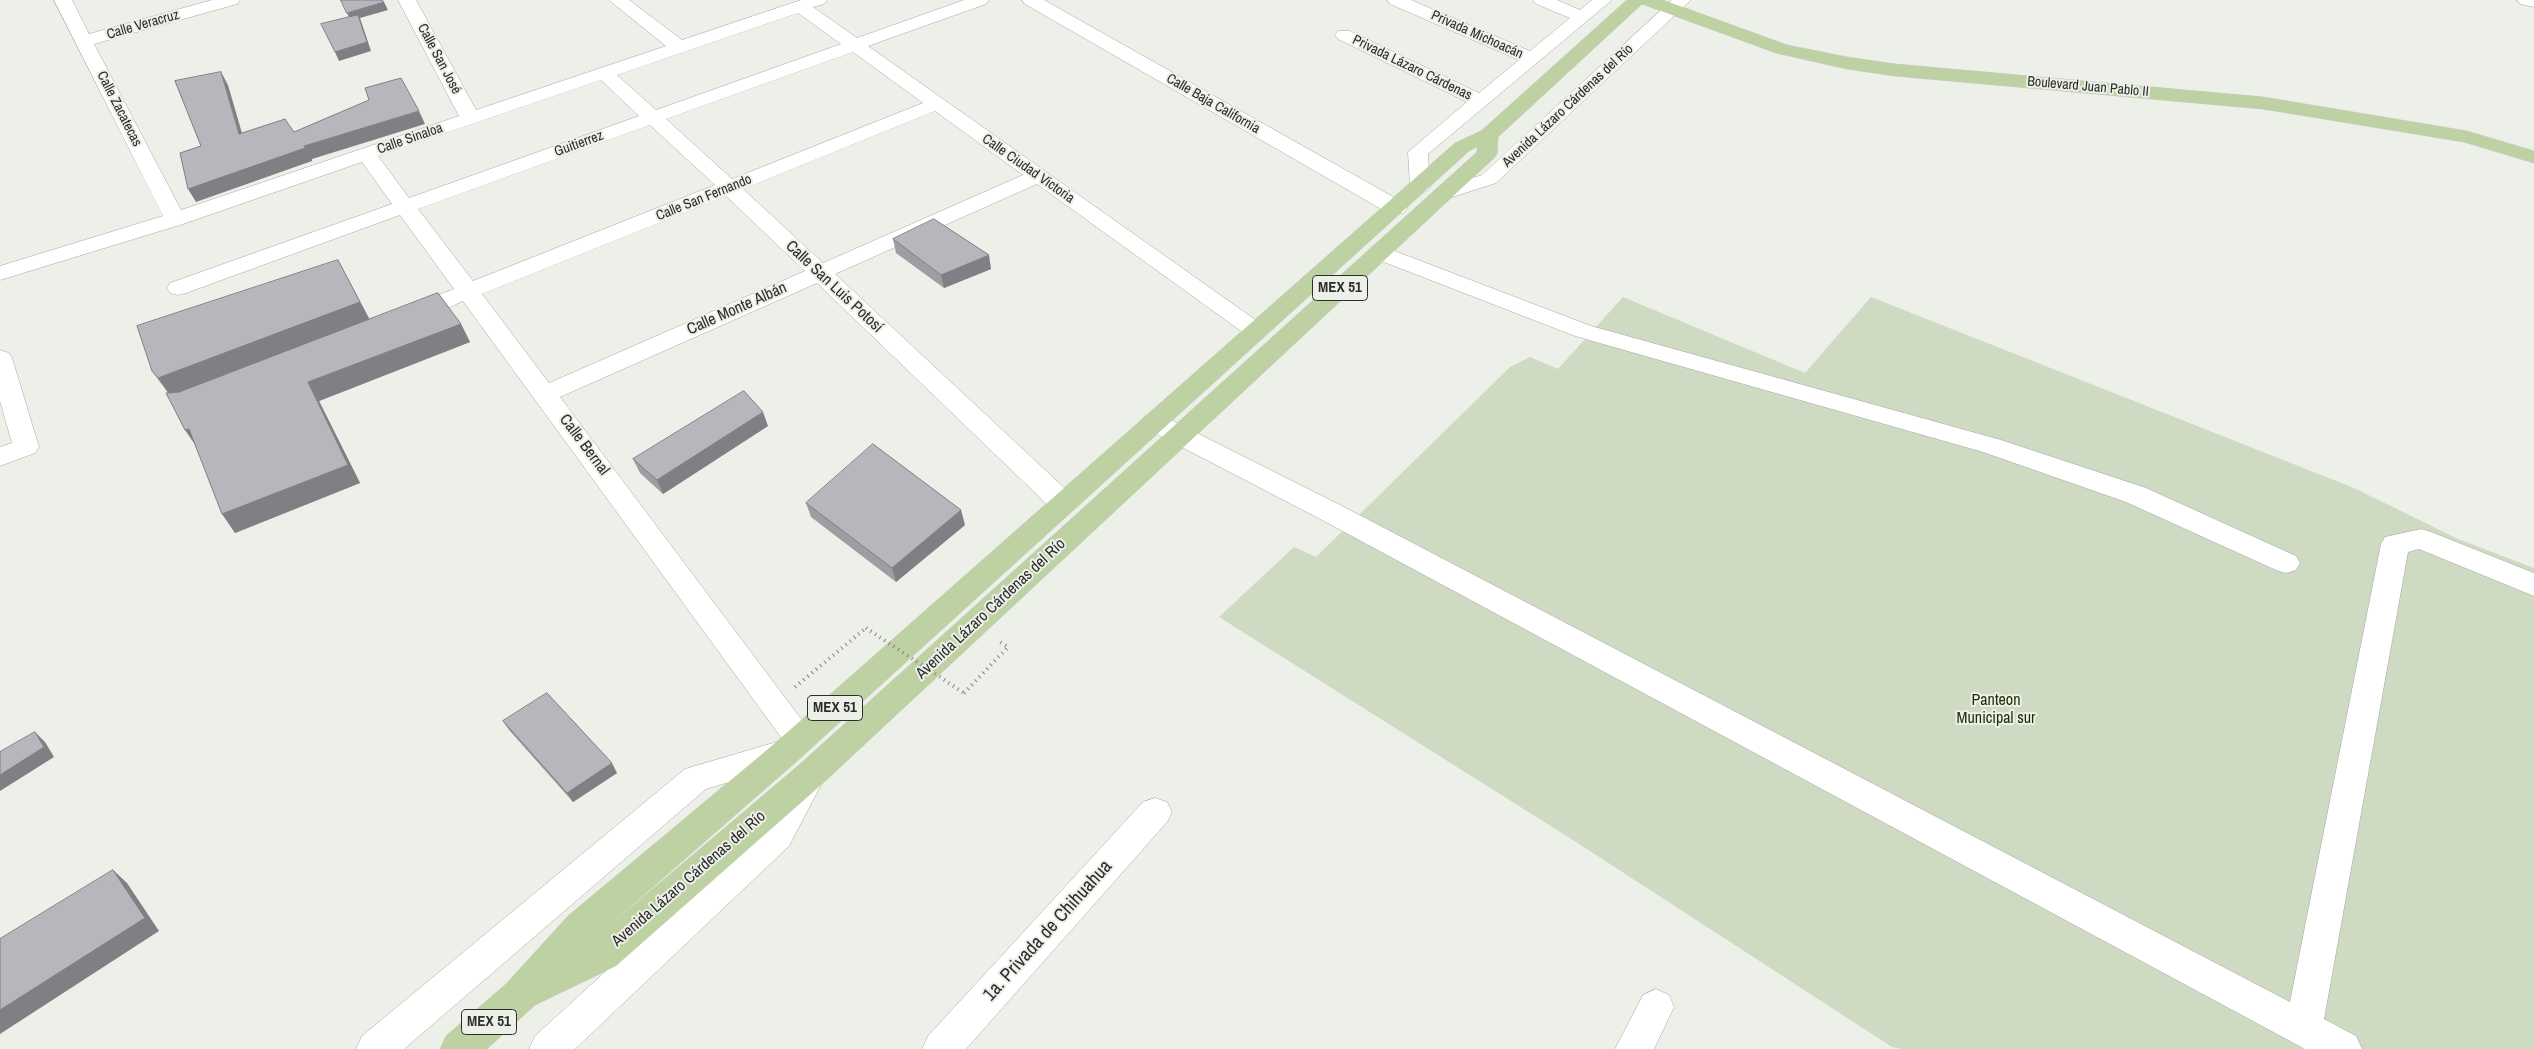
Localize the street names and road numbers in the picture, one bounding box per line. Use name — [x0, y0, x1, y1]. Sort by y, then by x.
street label: Calle Veracruz — [105, 7, 181, 43]
street label: Privada Michoacán — [1428, 7, 1526, 63]
street label: Calle San José — [413, 21, 465, 97]
street label: Privada Lázaro Cárdenas — [1350, 32, 1474, 104]
street label: Avenida Lázaro Cárdenas del Río — [1499, 41, 1637, 171]
street label: Calle Zacatecas — [93, 69, 145, 149]
street label: Calle Baja California — [1163, 70, 1263, 138]
street label: Boulevard Juan Pablo II — [2027, 73, 2149, 101]
street label: Calle Sinaloa — [375, 120, 445, 158]
street label: Guitierrez — [552, 127, 606, 161]
street label: Calle Ciudad Victoria — [979, 131, 1077, 207]
street label: Calle San Fernando — [654, 171, 754, 225]
street label: Calle San Luis Potosí — [781, 237, 887, 337]
road number: MEX 51 — [1312, 276, 1368, 300]
street label: Calle Monte Albán — [684, 278, 790, 340]
street label: Calle Bernal — [555, 411, 613, 479]
street label: Avenida Lázaro Cárdenas del Río — [912, 535, 1070, 683]
road number: MEX 51 — [808, 696, 862, 720]
street label: Avenida Lázaro Cárdenas del Río — [608, 807, 770, 951]
street label: 1a. Privada de Chihuahua — [979, 856, 1117, 1006]
road number: MEX 51 — [462, 1010, 516, 1034]

